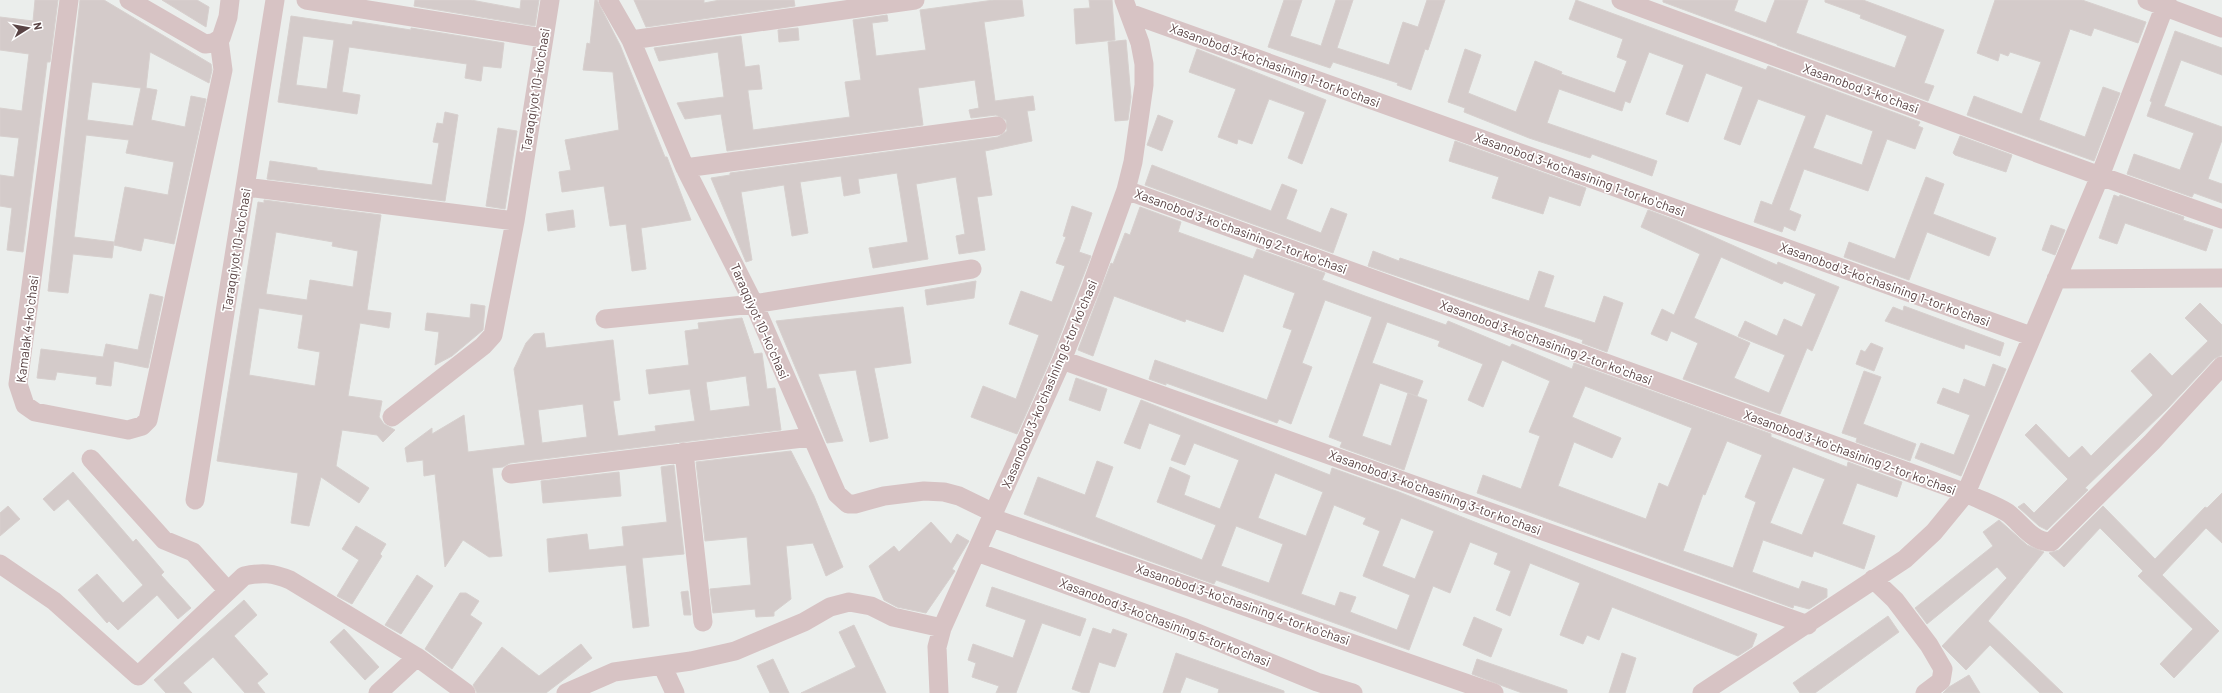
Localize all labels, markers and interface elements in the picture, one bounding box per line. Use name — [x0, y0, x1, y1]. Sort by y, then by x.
north arrow — [8, 8, 48, 48]
street label: Xasanobod 3-koʻchasining 1-tor koʻchasi — [1168, 19, 1382, 111]
text: N — [31, 21, 45, 31]
street label: Taraqqiyot 10-koʻchasi — [517, 27, 553, 153]
street label: Xasanobod 3-koʻchasi — [1801, 60, 1921, 116]
street label: Xasanobod 3-koʻchasining 1-tor koʻchasi — [1473, 128, 1687, 220]
street label: Xasanobod 3-koʻchasining 2-tor koʻchasi — [1133, 185, 1349, 277]
street label: Taraqqiyot 10-koʻchasi — [218, 187, 254, 313]
street label: Xasanobod 3-koʻchasining 1-tor koʻchasi — [1778, 238, 1992, 330]
street label: Taraqqiyot 10-koʻchasi — [727, 261, 793, 381]
street label: Kamalak 4-koʻchasi — [12, 274, 42, 384]
street label: Xasanobod 3-koʻchasining 8-tor koʻchasi — [998, 277, 1100, 491]
street label: Xasanobod 3-koʻchasining 2-tor koʻchasi — [1438, 296, 1654, 388]
street label: Xasanobod 3-koʻchasining 2-tor koʻchasi — [1742, 406, 1958, 498]
street label: Xasanobod 3-koʻchasining 3-tor koʻchasi — [1327, 446, 1543, 538]
street label: Xasanobod 3-koʻchasining 4-tor koʻchasi — [1134, 560, 1352, 648]
street label: Xasanobod 3-koʻchasining 5-tor koʻchasi — [1057, 574, 1273, 670]

